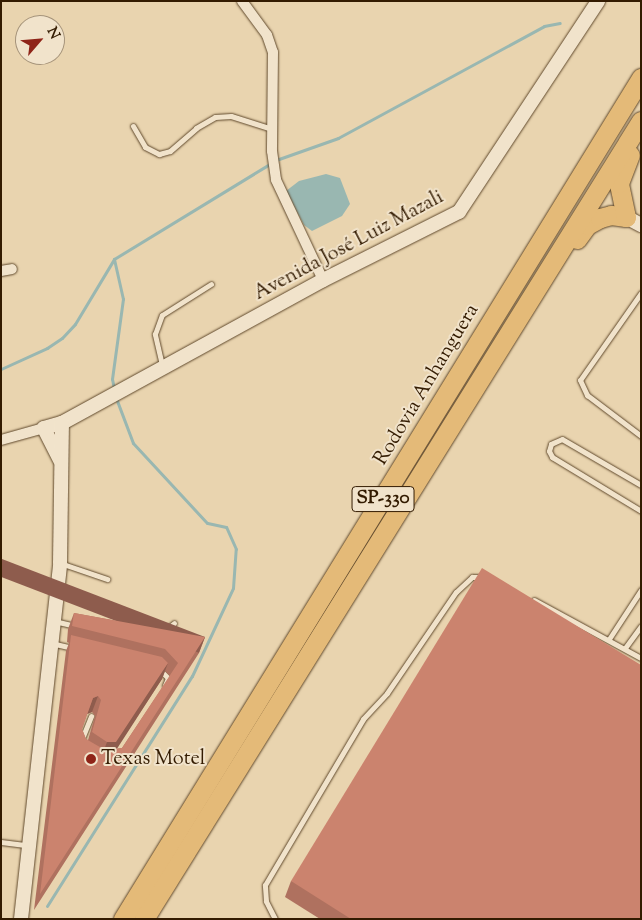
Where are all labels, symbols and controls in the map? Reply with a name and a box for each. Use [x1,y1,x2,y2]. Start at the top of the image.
north arrow [15,15,65,65]
text: N [41,24,64,43]
street label: Avenida José Luiz Mazali [250,186,448,306]
street label: Rodovia Anhanguera [369,300,485,470]
road number: SP-330 [350,482,416,516]
place label: Texas Motel [101,747,205,771]
marker: Texas Motel [85,753,97,765]

